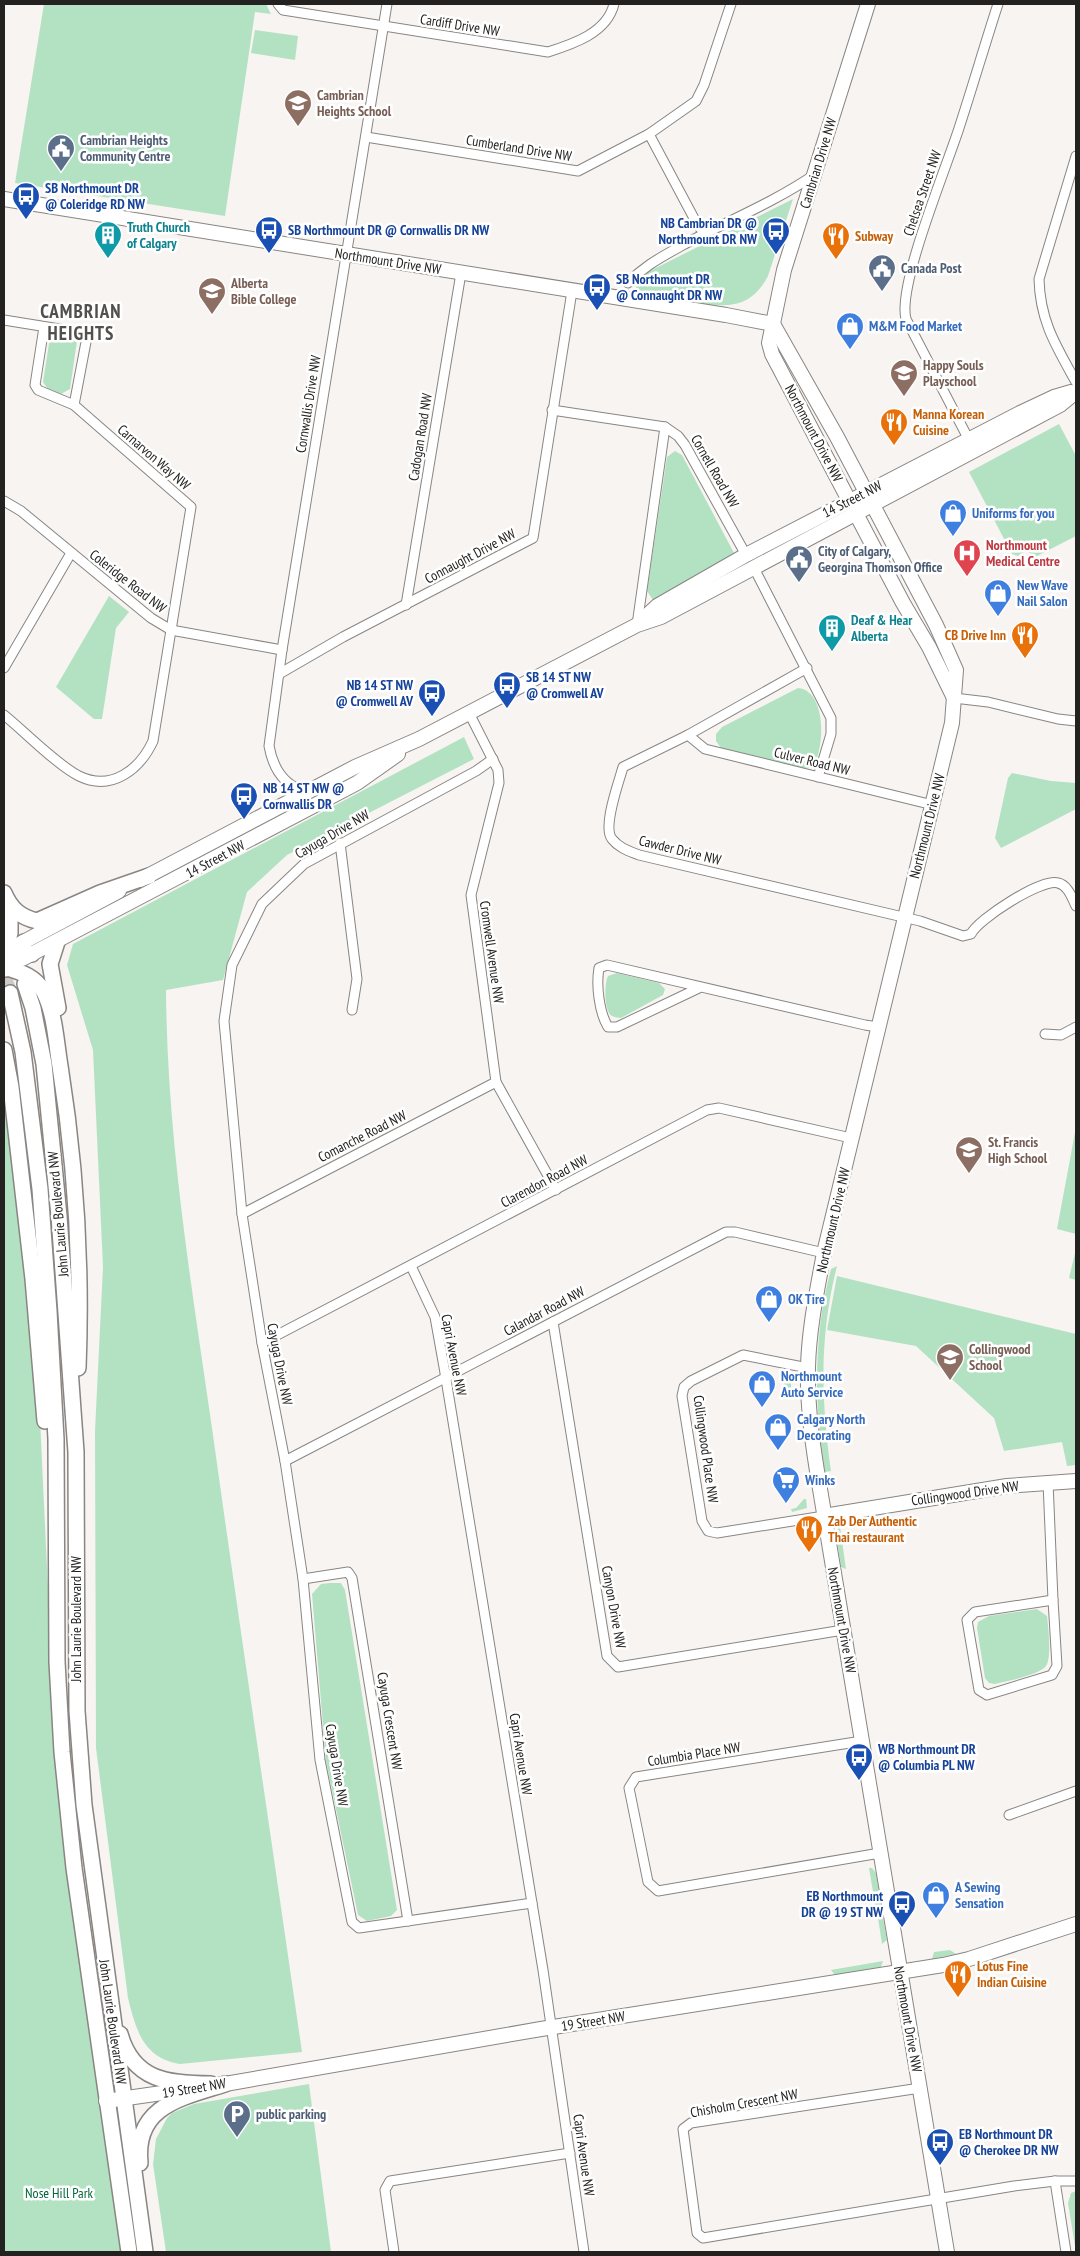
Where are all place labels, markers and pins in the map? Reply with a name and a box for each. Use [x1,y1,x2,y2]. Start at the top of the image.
place label: Cambrian Heights School [317,86,392,120]
school or university icon: Cambrian Heights School [283,88,313,127]
place label: Cambrian Heights Community Centre [80,131,171,165]
public building icon: Cambrian Heights Community Centre [46,133,76,172]
place label: SB Northmount DR @ Coleridge RD NW [45,179,146,213]
bus stop icon: SB Northmount DR @ Coleridge RD NW [11,181,41,220]
place label: NB Cambrian DR @ Northmount DR NW [658,214,758,248]
bus stop icon: SB Northmount DR @ Cornwallis DR NW [254,215,284,254]
bus stop icon: NB Cambrian DR @ Northmount DR NW [761,216,791,255]
place label: Truth Church of Calgary [127,218,190,252]
building icon: Truth Church of Calgary [93,220,123,259]
place label: SB Northmount DR @ Cornwallis DR NW [288,221,490,239]
restaurant icon: Subway [821,221,851,260]
place label: Subway [855,227,894,245]
public building icon: Canada Post [867,253,897,292]
place label: Canada Post [901,259,961,277]
place label: SB Northmount DR @ Connaught DR NW [616,270,723,304]
bus stop icon: SB Northmount DR @ Connaught DR NW [582,272,612,311]
place label: Alberta Bible College [230,274,297,308]
school or university icon: Alberta Bible College [197,276,227,315]
shop icon: M&M Food Market [835,311,865,350]
place label: M&M Food Market [869,317,962,335]
place label: Happy Souls Playschool [923,356,984,390]
school or university icon: Happy Souls Playschool [889,358,919,397]
place label: Manna Korean Cuisine [913,405,984,439]
restaurant icon: Manna Korean Cuisine [879,407,909,446]
shop icon: Uniforms for you [938,498,968,537]
place label: Uniforms for you [972,504,1054,522]
place label: Northmount Medical Centre [986,536,1060,570]
hospital icon: Northmount Medical Centre [952,538,982,577]
place label: City of Calgary, Georgina Thomson Office [818,542,942,576]
public building icon: City of Calgary, Georgina Thomson Office [784,544,814,583]
place label: New Wave Nail Salon [1017,576,1068,610]
shop icon: New Wave Nail Salon [983,578,1013,617]
place label: Deaf & Hear Alberta [850,611,913,645]
building icon: Deaf & Hear Alberta [817,613,847,652]
restaurant icon: CB Drive Inn [1010,620,1040,659]
place label: CB Drive Inn [945,626,1006,644]
place label: SB 14 ST NW @ Cromwell AV [526,668,605,702]
bus stop icon: SB 14 ST NW @ Cromwell AV [492,670,522,709]
place label: NB 14 ST NW @ Cromwell AV [335,676,414,710]
bus stop icon: NB 14 ST NW @ Cromwell AV [417,678,447,717]
place label: NB 14 ST NW @ Cornwallis DR [263,779,344,813]
bus stop icon: NB 14 ST NW @ Cornwallis DR [229,781,259,820]
place label: St. Francis High School [988,1133,1048,1167]
school or university icon: St. Francis High School [954,1135,984,1174]
shop icon: OK Tire [754,1284,784,1323]
place label: OK Tire [788,1290,825,1308]
place label: Collingwood School [969,1340,1031,1374]
school or university icon: Collingwood School [935,1342,965,1381]
place label: Northmount Auto Service [780,1367,843,1401]
shop icon: Northmount Auto Service [747,1369,777,1408]
place label: Calgary North Decorating [797,1410,865,1444]
shop icon: Calgary North Decorating [763,1412,793,1451]
supermarket icon: Winks [771,1465,801,1504]
place label: Winks [804,1471,835,1489]
place label: Zab Der Authentic Thai restaurant [828,1512,917,1546]
restaurant icon: Zab Der Authentic Thai restaurant [794,1514,824,1553]
place label: WB Northmount DR @ Columbia PL NW [877,1740,976,1774]
bus stop icon: WB Northmount DR @ Columbia PL NW [844,1742,874,1781]
place label: A Sewing Sensation [954,1878,1004,1912]
shop icon: A Sewing Sensation [921,1880,951,1919]
place label: EB Northmount DR @ 19 ST NW [801,1887,884,1921]
bus stop icon: EB Northmount DR @ 19 ST NW [887,1889,917,1928]
place label: Lotus Fine Indian Cuisine [977,1957,1047,1991]
restaurant icon: Lotus Fine Indian Cuisine [943,1959,973,1998]
parking icon: public parking [222,2099,252,2138]
place label: public parking [256,2105,326,2123]
place label: EB Northmount DR @ Cherokee DR NW [959,2125,1059,2159]
bus stop icon: EB Northmount DR @ Cherokee DR NW [925,2127,955,2166]

